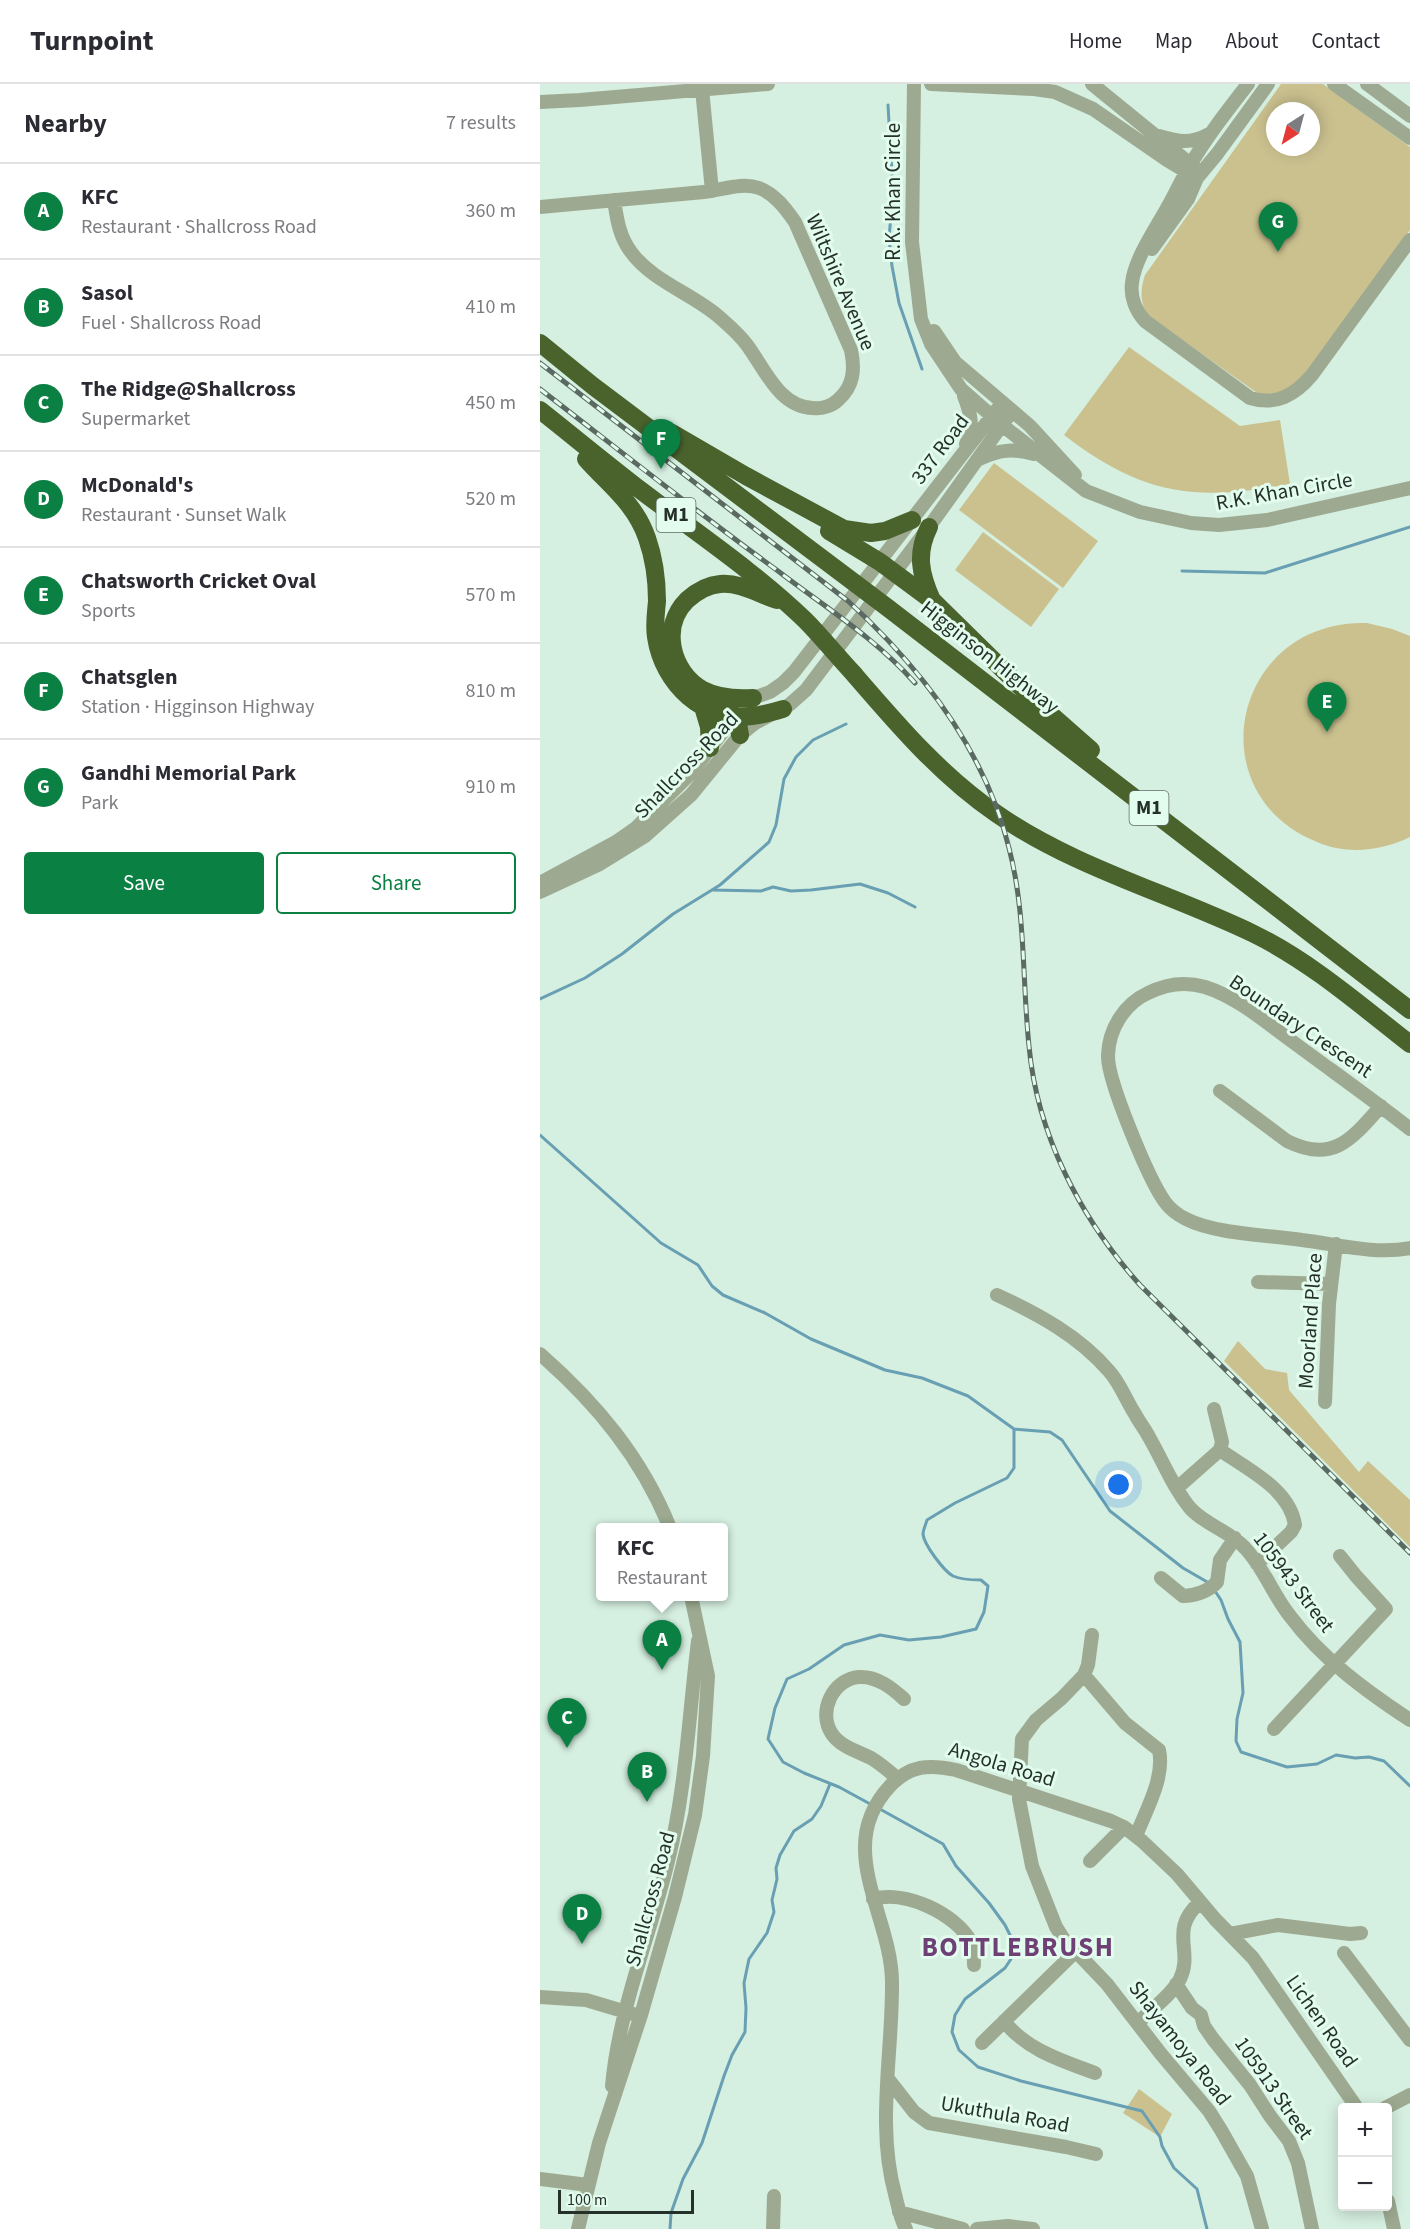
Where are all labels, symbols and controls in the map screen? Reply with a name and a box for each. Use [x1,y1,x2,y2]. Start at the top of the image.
text: Turnpoint [30,21,154,61]
text: Home [1069,26,1122,56]
text: Map [1155,26,1193,56]
text: About [1226,26,1278,56]
text: Contact [1311,26,1380,56]
north arrow [1266,102,1320,156]
text: Nearby [24,105,107,142]
text: 7 results [446,109,516,137]
street label: R.K. Khan Circle [878,123,908,261]
text: KFC [81,181,119,213]
text: A [38,197,49,225]
text: 360 m [466,197,516,225]
pin: G [1258,202,1298,252]
street label: Wiltshire Avenue [799,209,883,355]
text: Restaurant · Shallcross Road [81,213,317,241]
text: Sasol [81,277,133,309]
text: B [37,293,50,321]
text: 410 m [466,293,516,321]
text: Fuel · Shallcross Road [81,309,262,337]
text: The Ridge@Shallcross [81,373,296,405]
text: C [38,389,49,417]
text: 450 m [466,389,516,417]
text: Supermarket [81,405,190,433]
street label: 337 Road [904,408,976,490]
pin: F [642,420,680,469]
street label: R.K. Khan Circle [1213,464,1355,518]
text: McDonald's [81,469,193,501]
text: D [37,485,50,513]
text: 520 m [466,485,516,513]
road number: M1 [656,498,696,532]
text: Restaurant · Sunset Walk [81,501,286,529]
text: Chatsworth Cricket Oval [81,565,316,597]
text: E [38,581,49,609]
text: 570 m [466,581,516,609]
street label: Higginson Highway [914,593,1066,721]
text: Sports [81,597,136,625]
text: Chatsglen [81,661,178,693]
text: F [38,677,49,705]
text: 810 m [466,677,516,705]
pin: E [1308,682,1346,732]
text: Station · Higginson Highway [81,693,314,721]
street label: Shallcross Road [627,705,745,825]
text: Gandhi Memorial Park [81,757,296,789]
text: G [37,773,50,801]
text: 910 m [466,773,516,801]
text: Park [81,789,118,817]
road number: M1 [1130,791,1168,825]
button: Save [24,852,264,914]
button: Share [276,852,516,914]
street label: Boundary Crescent [1223,967,1379,1085]
street label: Moorland Place [1290,1252,1330,1390]
your location [1104,1470,1133,1499]
popup [596,1523,728,1601]
street label: 105943 Street [1246,1525,1342,1639]
text: KFC [617,1532,654,1564]
text: Restaurant [617,1564,707,1592]
pin: A [642,1620,682,1670]
pin: C [548,1698,586,1748]
street label: Angola Road [945,1734,1059,1794]
pin: B [628,1752,666,1802]
street label: Shallcross Road [618,1828,682,1970]
pin: D [562,1894,602,1944]
district label: BOTTLEBRUSH [921,1928,1115,1967]
street label: Lichen Road [1279,1968,1365,2074]
street label: Shayamoya Road [1122,1974,1238,2112]
street label: 105913 Street [1227,2030,1321,2146]
street label: Ukuthula Road [938,2088,1072,2140]
map controls [1338,2103,1392,2211]
button: + [1338,2103,1392,2157]
button: − [1338,2157,1392,2211]
scale bar [558,2187,694,2214]
text: 100 m [567,2189,607,2211]

